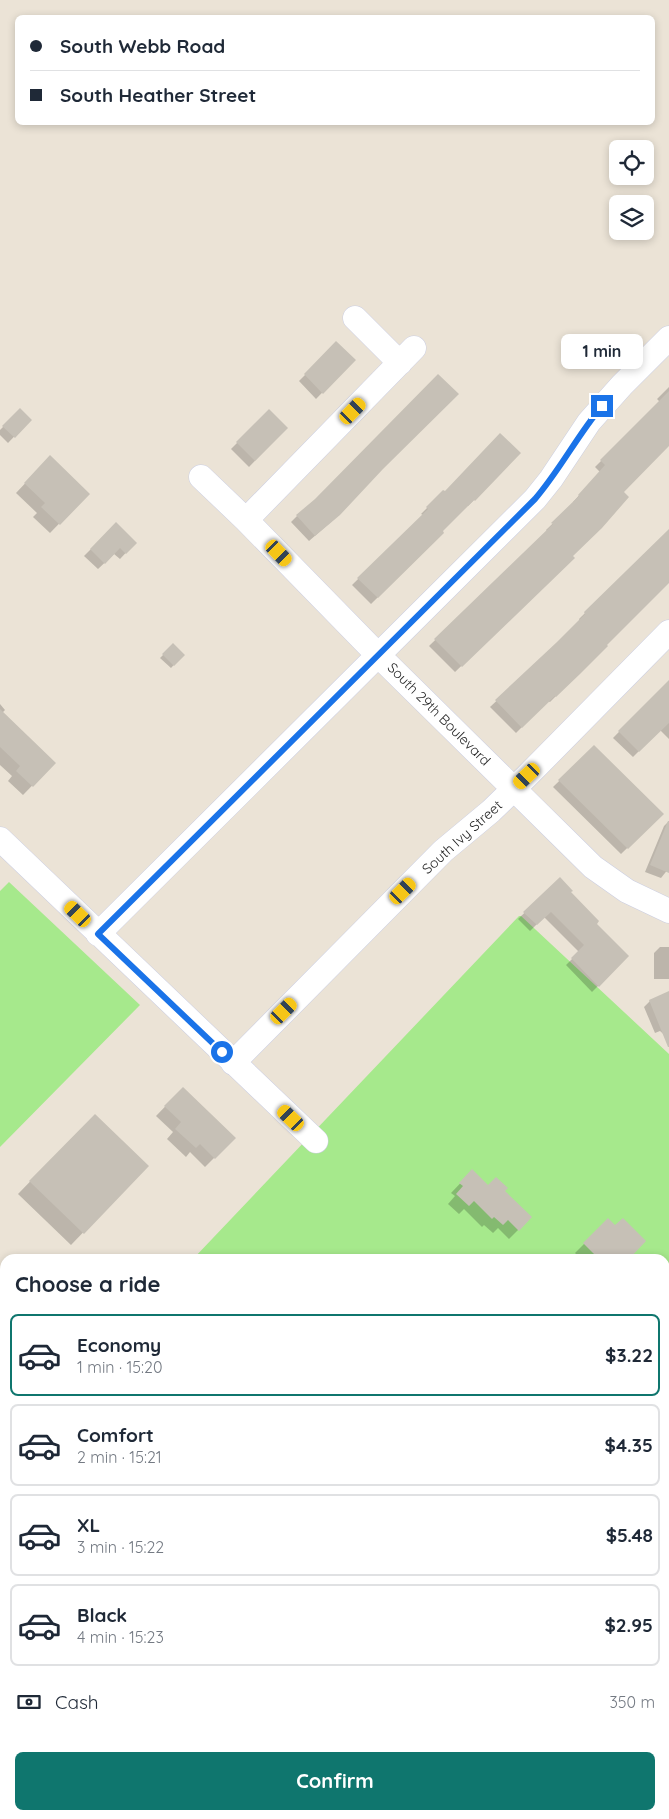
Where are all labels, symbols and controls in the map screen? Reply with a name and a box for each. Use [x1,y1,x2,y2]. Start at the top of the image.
text: South Webb Road [60,34,225,58]
text: South Heather Street [60,83,256,107]
map controls [609,140,654,240]
button: locate [609,140,654,185]
button: layers [609,195,654,240]
callout: 1 min [561,334,643,368]
text: 1 min [583,341,621,361]
car [337,395,368,427]
route end [591,395,613,417]
car [263,537,294,569]
street label: South 29th Boulevard [384,659,494,769]
car [510,760,543,792]
street label: South Ivy Street [418,796,506,878]
car [387,875,418,907]
car [61,898,94,930]
car [268,995,299,1027]
route start [211,1041,233,1063]
car [274,1102,307,1134]
text: Choose a ride [15,1270,160,1298]
icon: car [17,1333,62,1378]
text: Economy [77,1333,161,1357]
text: $3.22 [605,1343,653,1367]
text: 1 min · 15:20 [77,1357,162,1377]
icon: car [17,1423,62,1468]
text: Comfort [77,1423,154,1447]
text: $4.35 [605,1433,653,1457]
text: 2 min · 15:21 [77,1447,162,1467]
icon: car [17,1513,62,1558]
text: XL [77,1513,100,1537]
text: $5.48 [606,1523,653,1547]
text: 3 min · 15:22 [77,1537,164,1557]
icon: car [17,1603,62,1648]
text: Black [77,1603,127,1627]
text: $2.95 [604,1613,653,1637]
text: 4 min · 15:23 [77,1627,164,1647]
icon: cash [15,1688,43,1716]
text: Cash [55,1690,99,1714]
text: 350 m [609,1692,655,1712]
button: Confirm [15,1752,655,1810]

